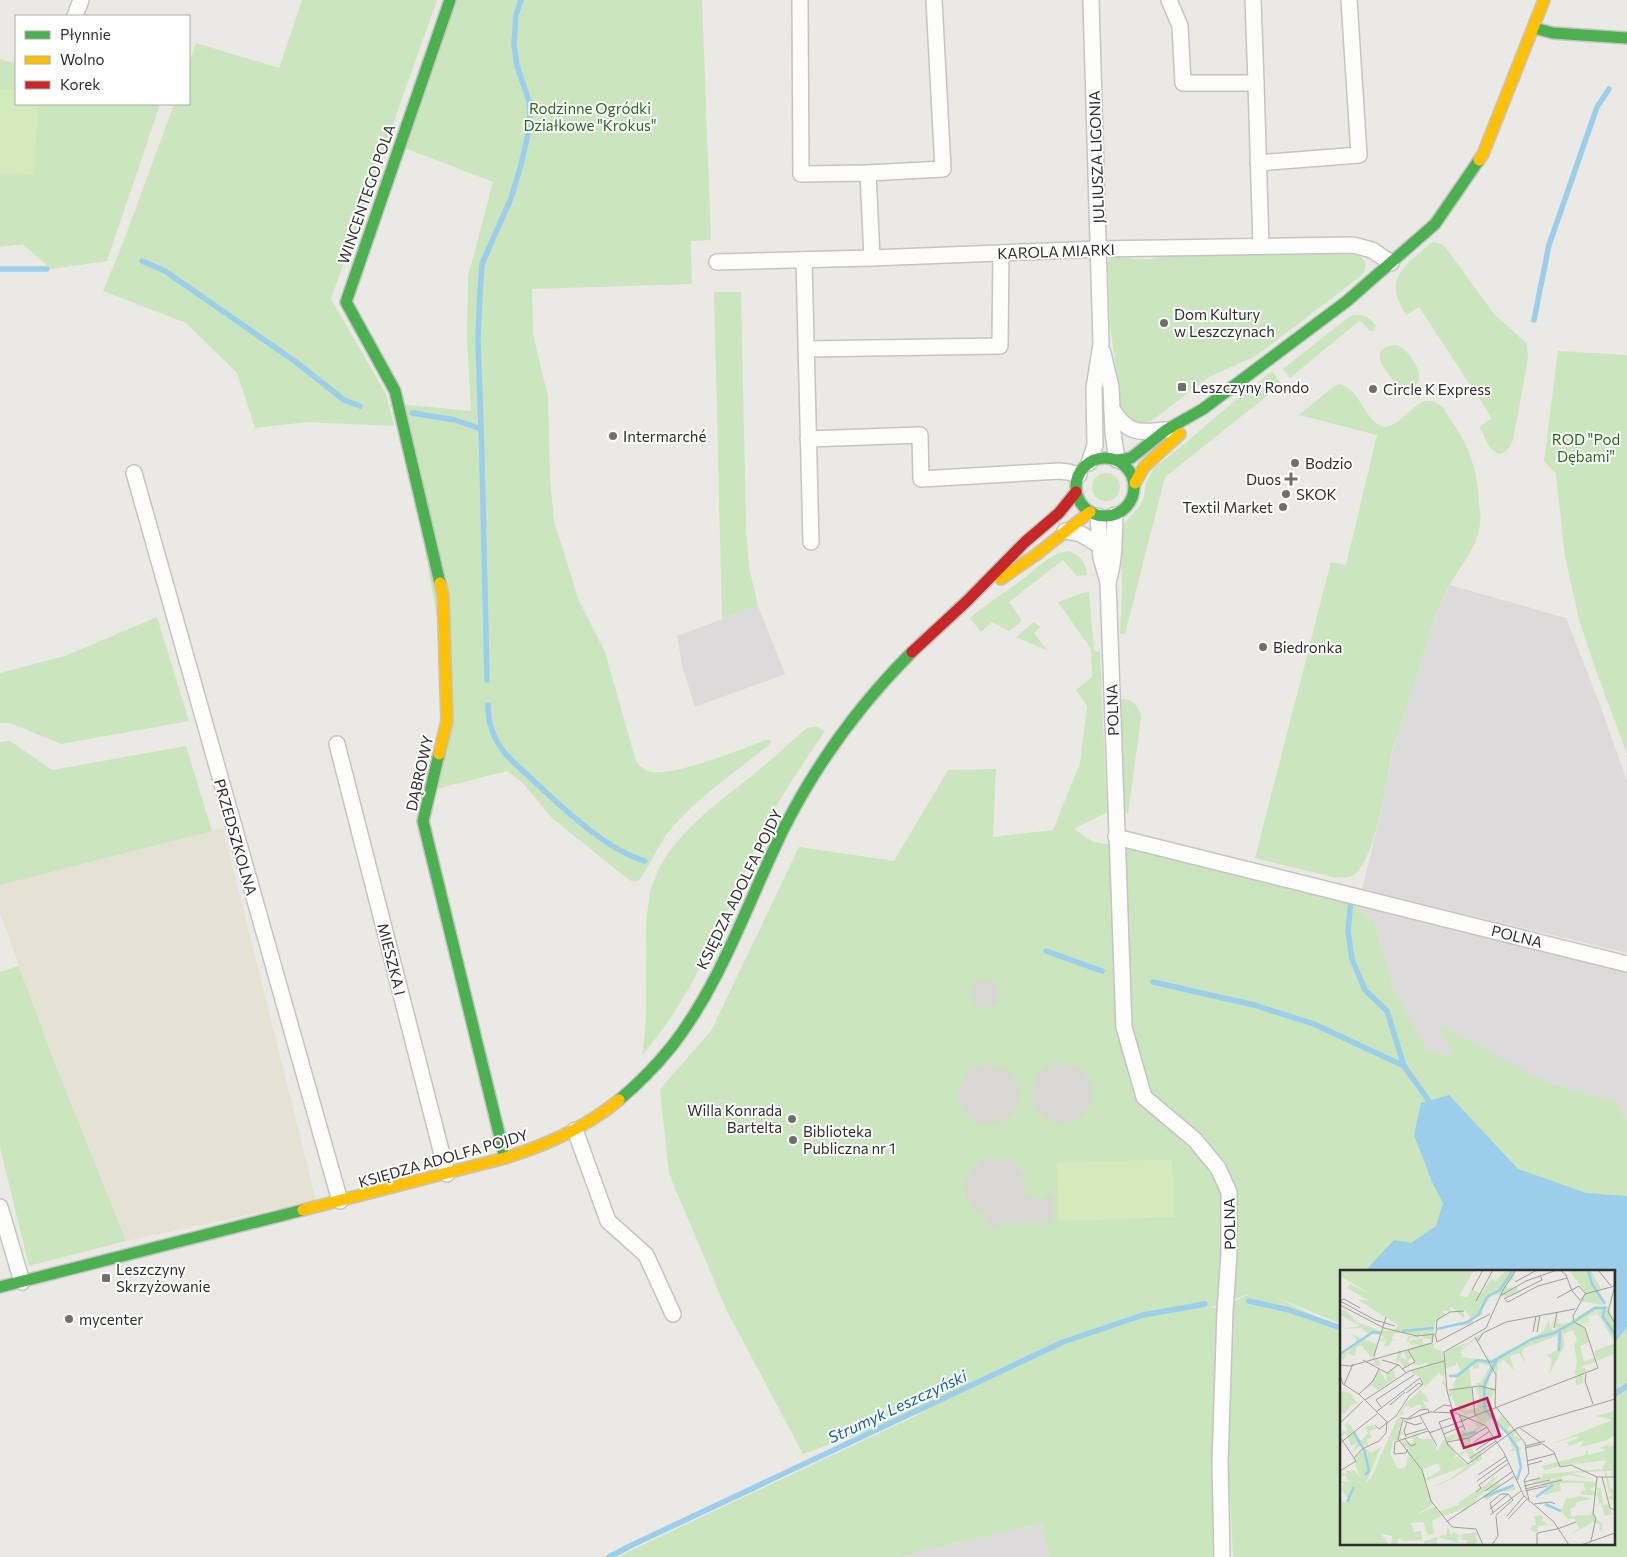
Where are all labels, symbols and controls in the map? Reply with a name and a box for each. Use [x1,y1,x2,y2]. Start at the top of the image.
legend [15,15,190,105]
text: Płynnie [60,25,111,43]
text: Wolno [60,50,105,68]
text: Korek [60,75,100,93]
street label: JULIUSZA LIGONIA [1085,90,1107,224]
park label: Rodzinne Ogródki Działkowe "Krokus" [524,99,656,134]
street label: WINCENTEGO POLA [334,122,398,266]
street label: KAROLA MIARKI [997,240,1115,262]
place label: Dom Kultury w Leszczynach [1174,305,1275,340]
marker: Dom Kultury w Leszczynach [1158,317,1170,329]
place label: Leszczyny Rondo [1192,378,1309,396]
place label: Circle K Express [1383,380,1491,398]
marker: Leszczyny Rondo [1176,381,1188,393]
marker: Circle K Express [1367,383,1379,395]
place label: Intermarché [623,427,706,445]
marker: Intermarché [607,430,619,442]
park label: ROD "Pod Dębami" [1552,430,1620,465]
place label: Bodzio [1305,454,1353,472]
marker: Bodzio [1289,457,1301,469]
place label: Duos [1246,470,1281,488]
marker: Duos [1285,473,1297,485]
place label: SKOK [1296,485,1337,503]
marker: SKOK [1280,488,1292,500]
place label: Textil Market [1182,498,1273,516]
marker: Textil Market [1277,501,1289,513]
place label: Biedronka [1273,638,1342,656]
marker: Biedronka [1257,641,1269,653]
street label: POLNA [1102,684,1122,736]
street label: DĄBROWY [402,733,437,813]
street label: PRZEDSZKOLNA [211,777,261,897]
street label: KSIĘDZA ADOLFA POJDY [692,806,786,972]
street label: MIESZKA I [374,921,410,997]
street label: POLNA [1490,921,1544,951]
place label: Willa Konrada Bartelta [687,1101,782,1136]
marker: Willa Konrada Bartelta [786,1113,798,1125]
place label: Biblioteka Publiczna nr 1 [803,1122,895,1157]
street label: KSIĘDZA ADOLFA POJDY [356,1125,530,1191]
marker: Biblioteka Publiczna nr 1 [787,1134,799,1146]
street label: POLNA [1220,1198,1238,1250]
place label: Leszczyny Skrzyżowanie [116,1260,210,1295]
inset map [1340,1270,1614,1544]
marker: Leszczyny Skrzyżowanie [100,1272,112,1284]
place label: mycenter [79,1310,143,1328]
marker: mycenter [63,1313,75,1325]
water label: Strumyk Leszczyński [825,1365,970,1447]

